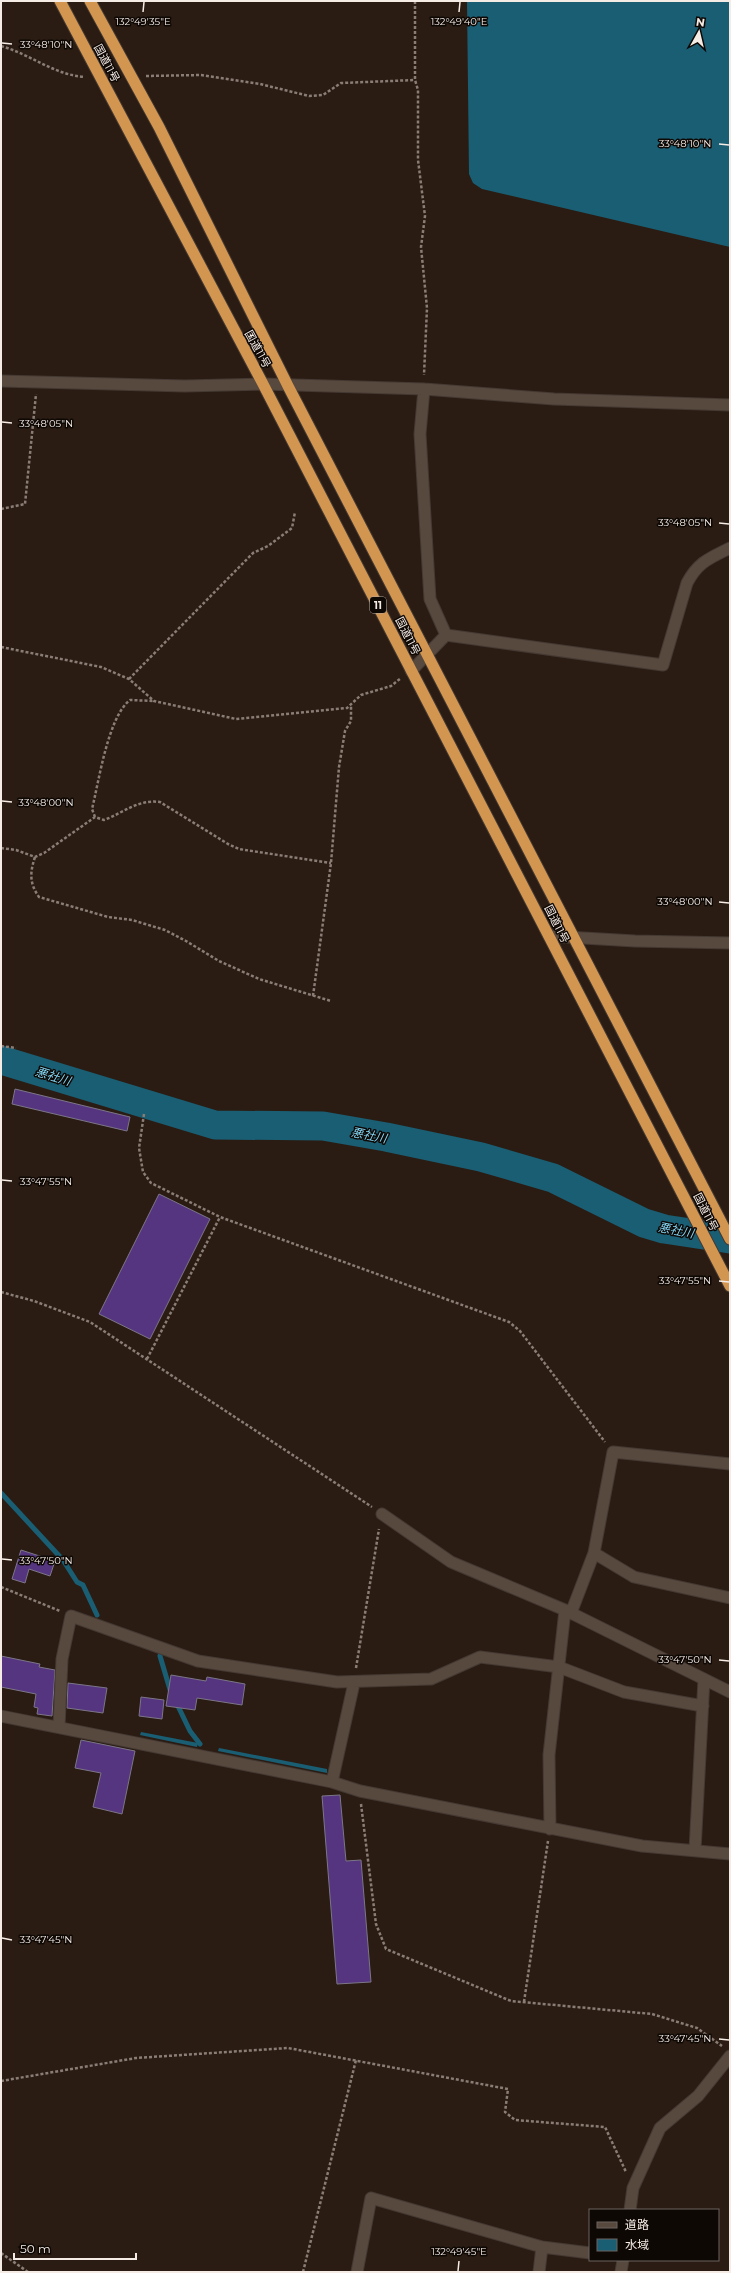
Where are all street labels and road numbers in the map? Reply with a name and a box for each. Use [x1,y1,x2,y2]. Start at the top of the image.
street label: 国道11号 [91,42,123,84]
street label: 国道11号 [242,328,274,370]
road number: 11 [370,597,386,613]
street label: 国道11号 [392,615,424,657]
street label: 国道11号 [541,903,573,945]
street label: 国道11号 [690,1191,722,1233]

